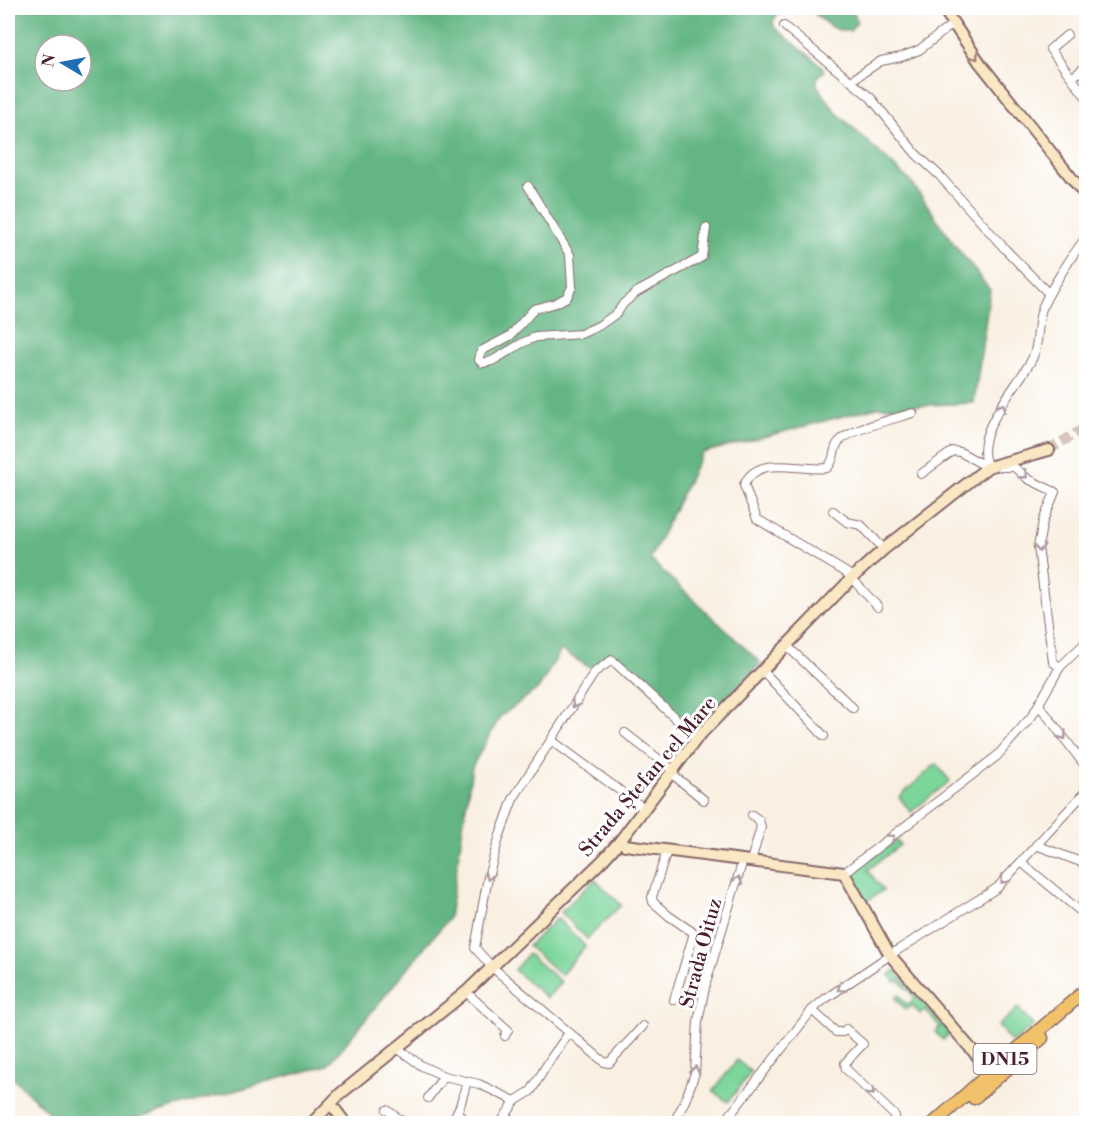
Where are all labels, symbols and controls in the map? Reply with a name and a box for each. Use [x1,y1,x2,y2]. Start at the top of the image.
north arrow [33,33,93,93]
one-way arrow [968,50,979,61]
text: N [38,52,60,69]
one-way arrow [994,403,1006,413]
one-way arrow [1017,467,1028,478]
one-way arrow [1033,543,1046,552]
street label: Strada Ștefan cel Mare [574,692,722,862]
one-way arrow [571,697,582,708]
one-way arrow [1056,729,1067,740]
one-way arrow [884,834,895,845]
one-way arrow [483,871,496,881]
one-way arrow [1000,873,1011,884]
one-way arrow [731,875,743,886]
street label: Strada Oituz [675,896,728,1011]
one-way arrow [837,981,848,992]
road number: DN15 [974,1044,1036,1074]
one-way arrow [688,1065,701,1075]
one-way arrow [864,1085,874,1096]

